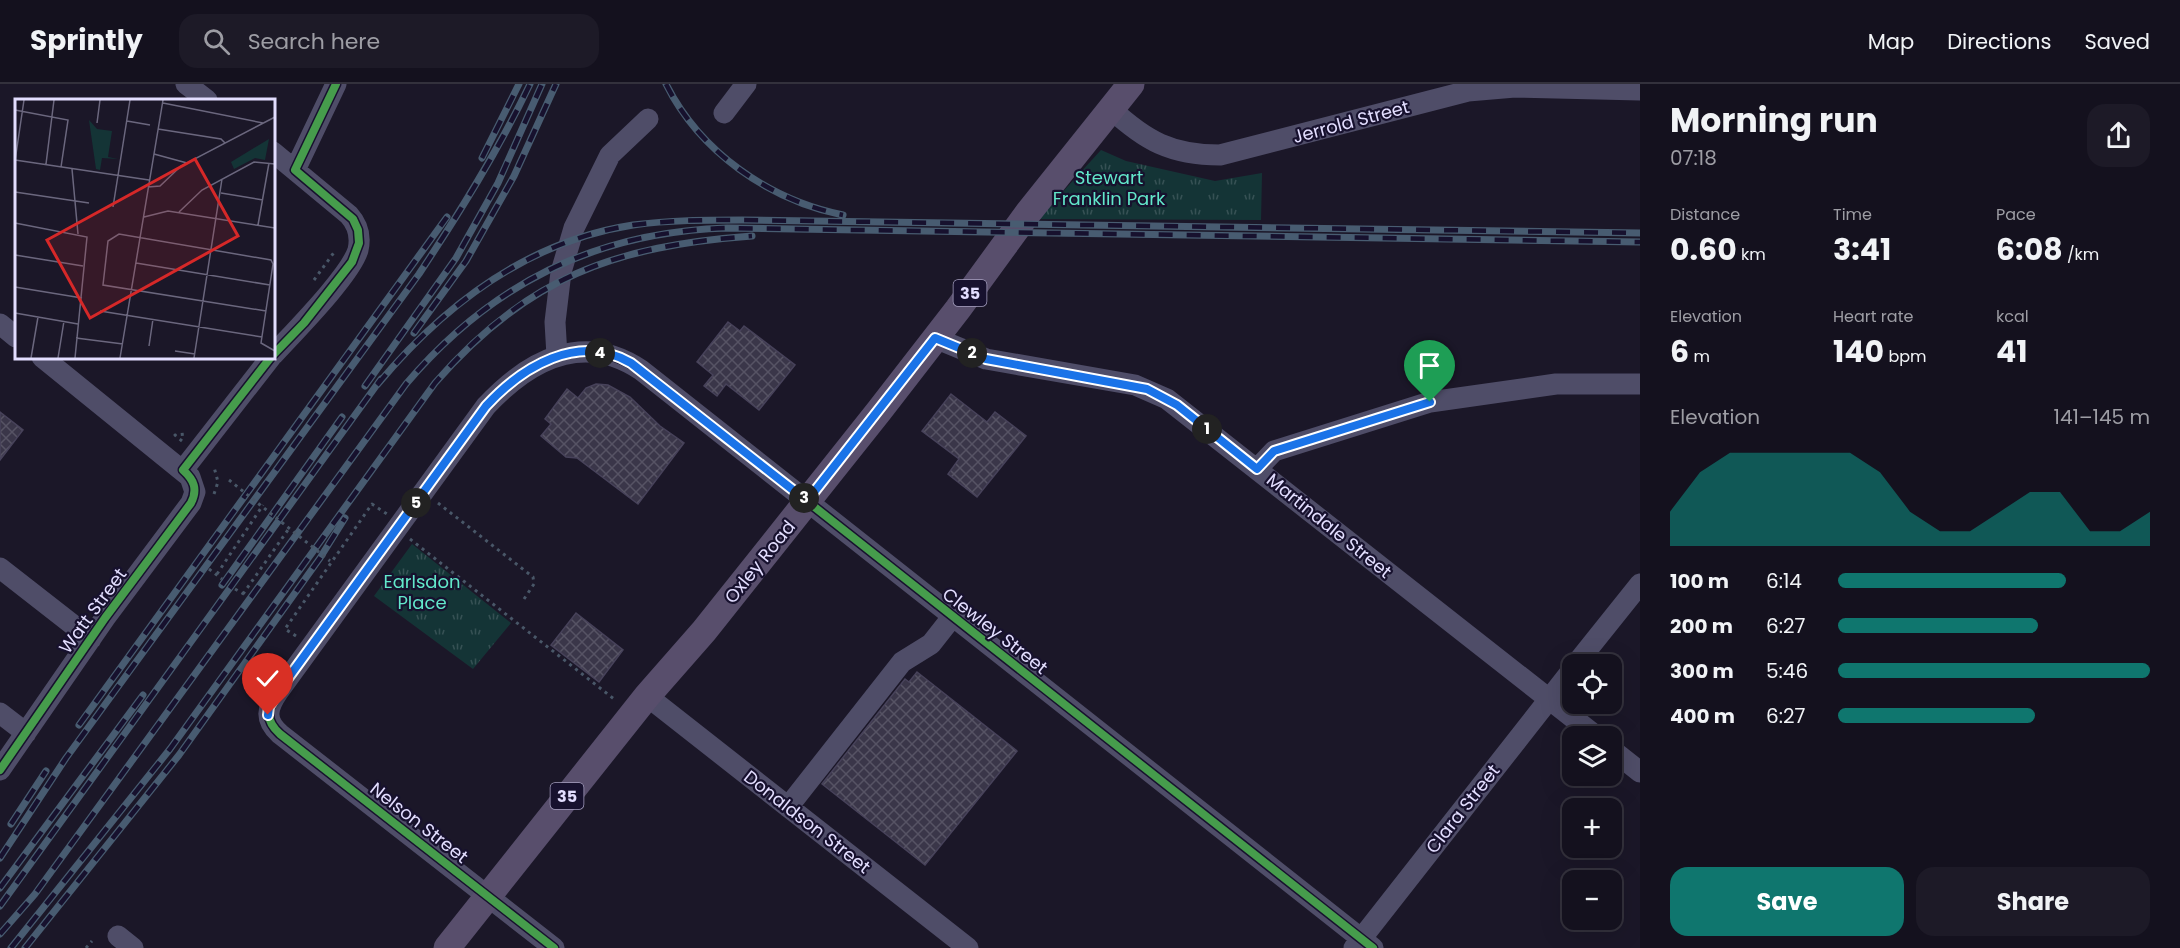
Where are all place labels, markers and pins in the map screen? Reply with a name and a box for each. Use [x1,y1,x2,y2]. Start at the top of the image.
pin: 4 [585,338,615,368]
pin: 2 [957,338,987,368]
pin [1404,340,1455,402]
pin: 1 [1192,414,1222,444]
pin: 3 [789,483,819,513]
pin: 5 [401,488,431,518]
pin [242,653,293,715]

